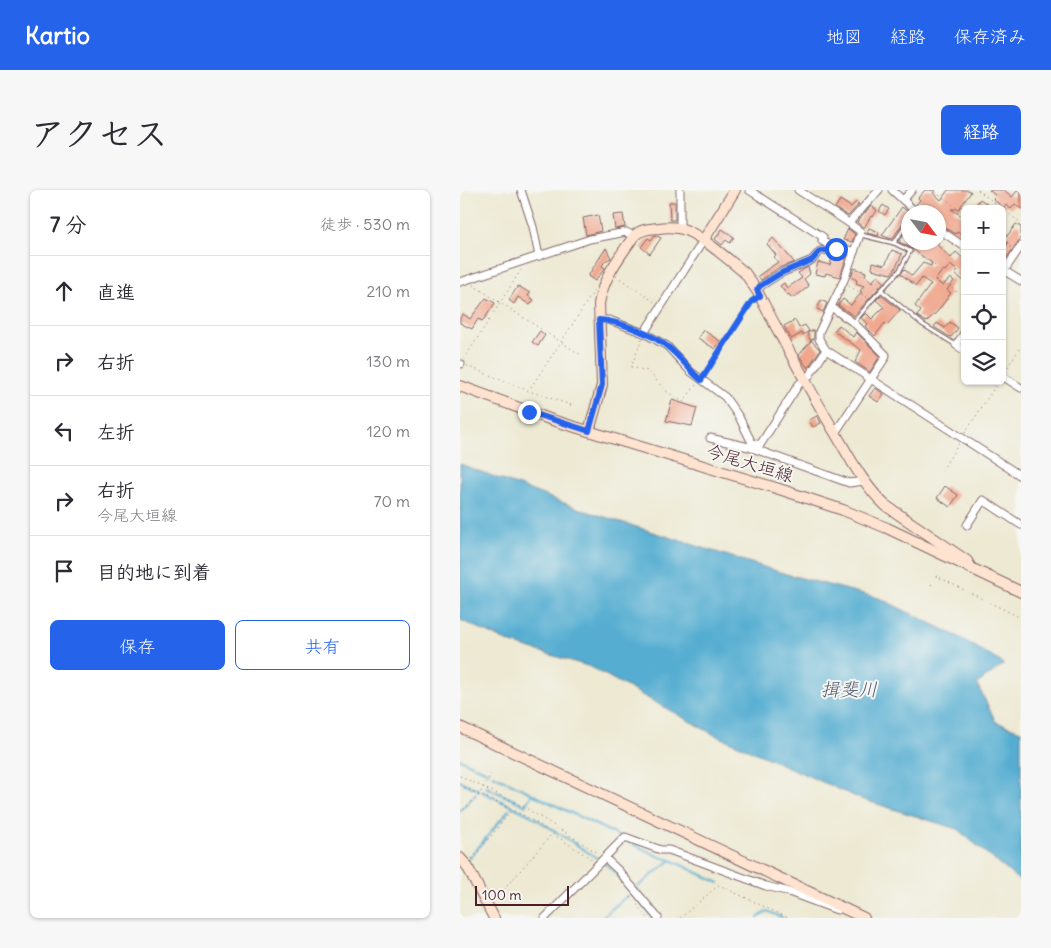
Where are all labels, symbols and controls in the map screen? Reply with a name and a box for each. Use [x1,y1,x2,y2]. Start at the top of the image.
text: Kartio [25,20,90,50]
text: 地図 [826,25,862,48]
text: 経路 [890,25,926,48]
text: 保存済み [954,25,1026,48]
button: 経路 [941,105,1021,155]
text: アクセス [30,111,168,155]
north arrow [901,205,946,250]
map controls [961,205,1006,385]
button: + [961,205,1006,250]
text: 7 分 [50,211,86,238]
text: 徒歩 · 530 m [320,214,410,234]
route start [825,238,848,261]
button: − [961,250,1006,295]
icon: ahead [50,277,78,305]
text: 直進 [97,280,135,304]
text: 210 m [367,281,410,301]
button: locate [961,295,1006,340]
button: layers [961,340,1006,385]
icon: right [50,347,78,375]
text: 右折 [97,350,135,374]
text: 130 m [366,351,410,371]
route end [518,401,541,424]
icon: left [50,417,78,445]
text: 左折 [97,420,135,444]
text: 120 m [367,421,410,441]
street label: 今尾大垣線 [704,439,796,487]
text: 右折 [97,478,135,502]
icon: right [50,487,78,515]
text: 70 m [374,491,410,511]
text: 今尾大垣線 [97,505,177,525]
icon: arrive [50,557,78,585]
text: 目的地に到着 [97,560,211,584]
button: 保存 [50,620,225,670]
button: 共有 [235,620,410,670]
water label: 揖斐川 [820,677,878,701]
scale bar [475,883,569,906]
text: 100 m [482,886,522,904]

